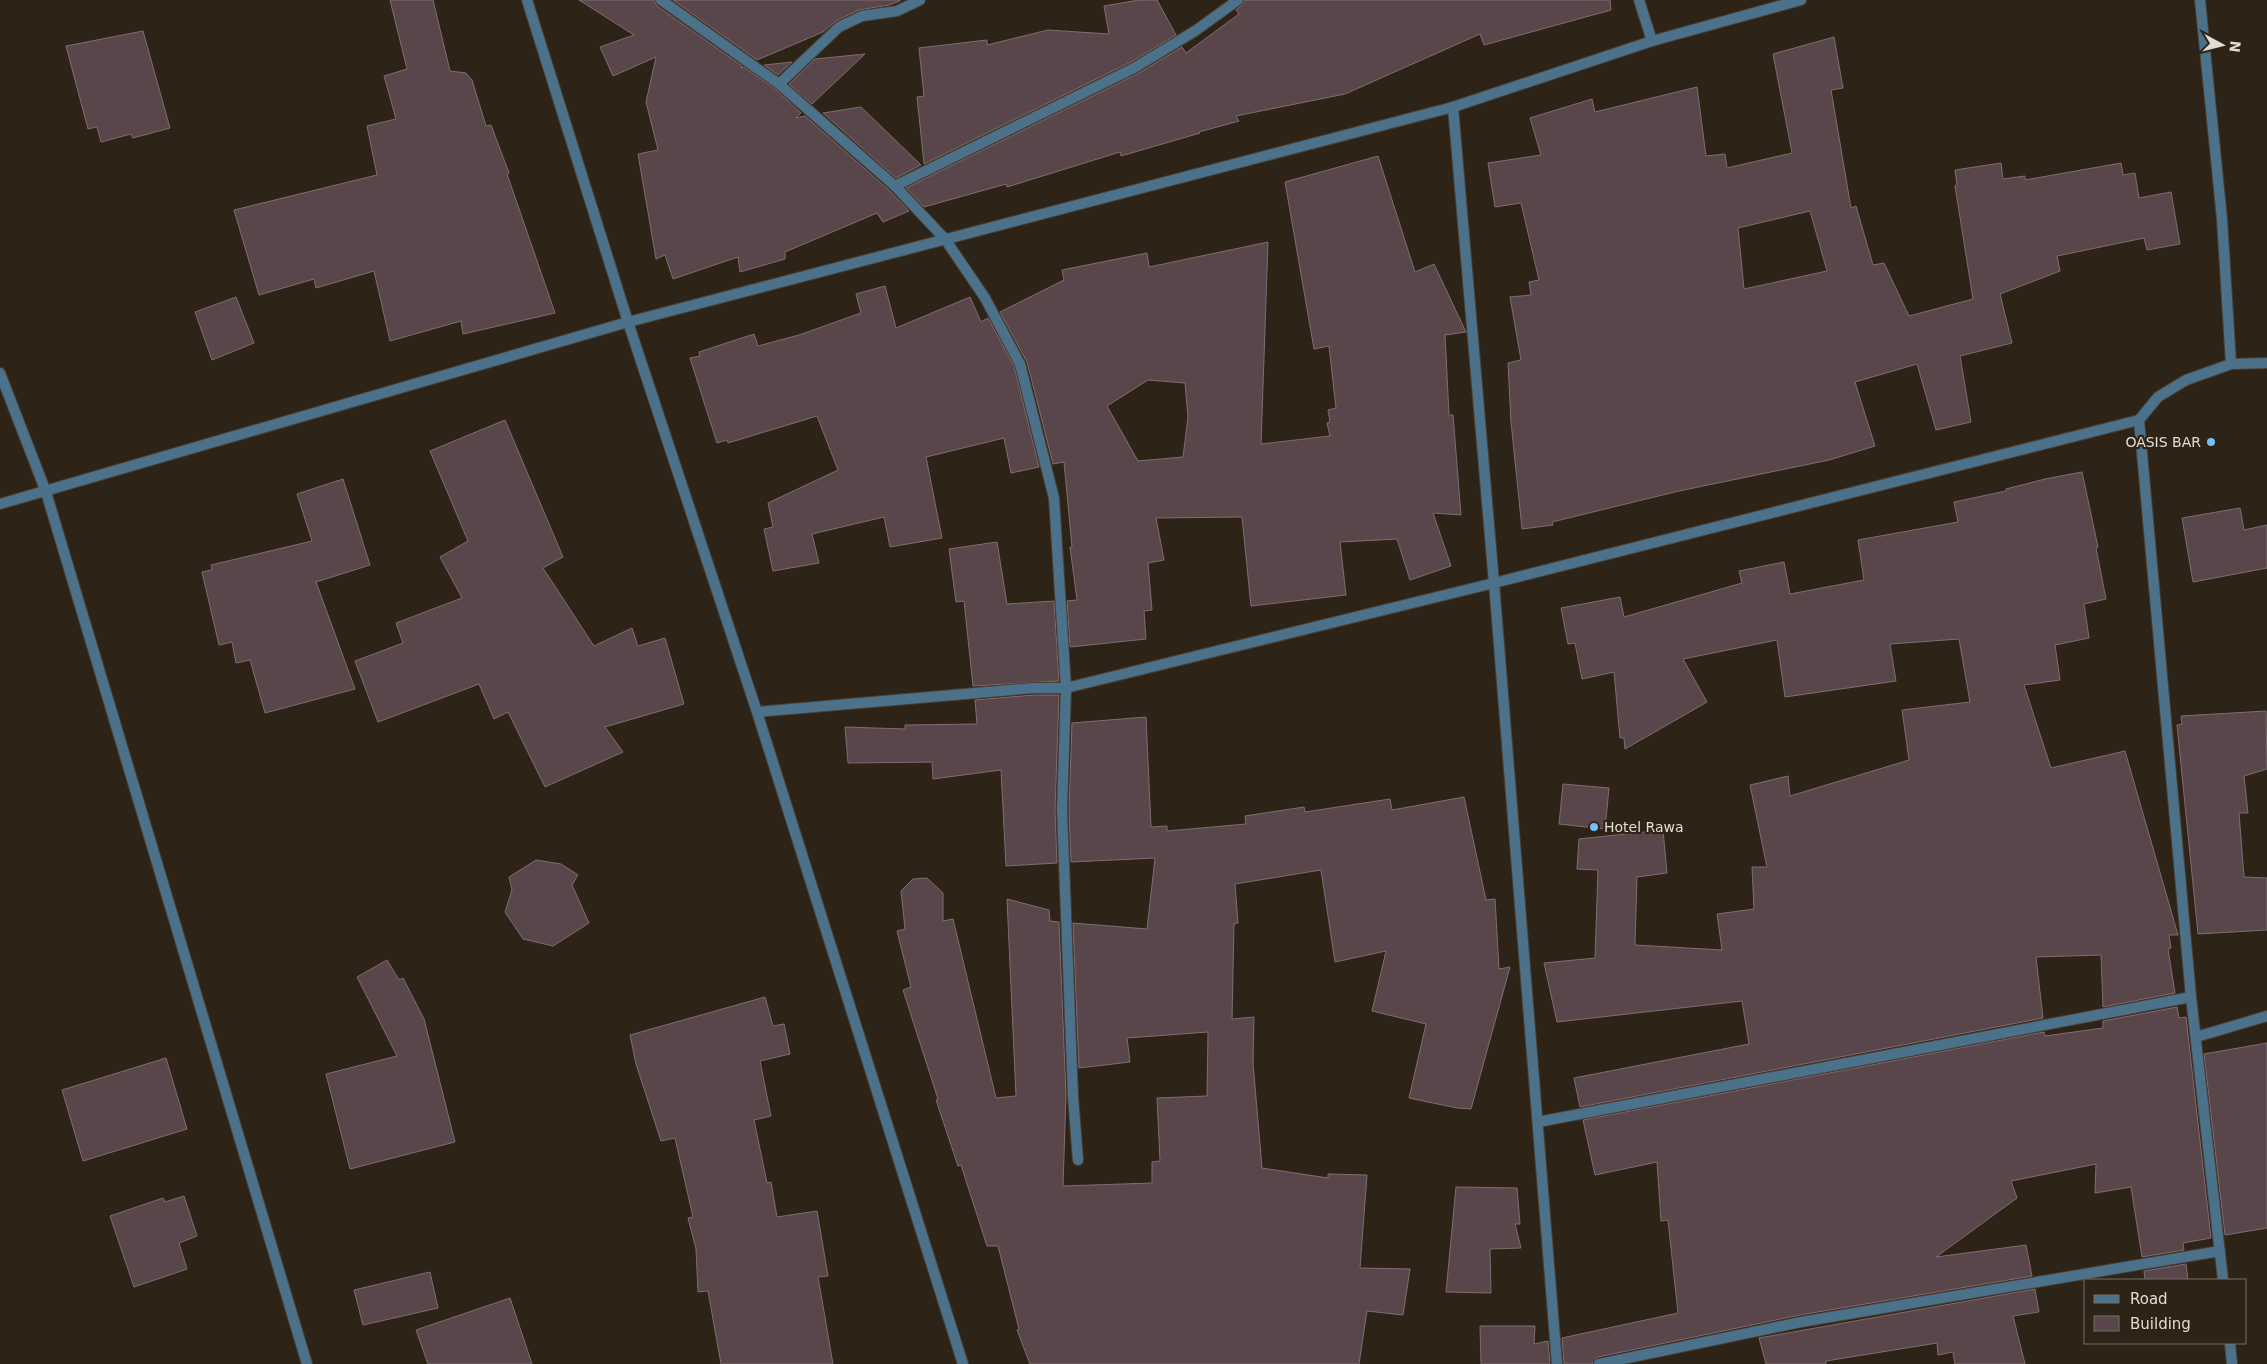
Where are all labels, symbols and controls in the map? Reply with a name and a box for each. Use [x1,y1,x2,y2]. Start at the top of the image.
north arrow [2197,20,2247,70]
text: N [2226,40,2244,53]
place label: OASIS BAR [2125,434,2201,450]
marker: OASIS BAR [2205,436,2217,448]
place label: Hotel Rawa [1604,819,1684,835]
marker: Hotel Rawa [1588,821,1600,833]
legend [2084,1279,2247,1344]
text: Road [2130,1290,2168,1308]
text: Building [2130,1315,2191,1333]

